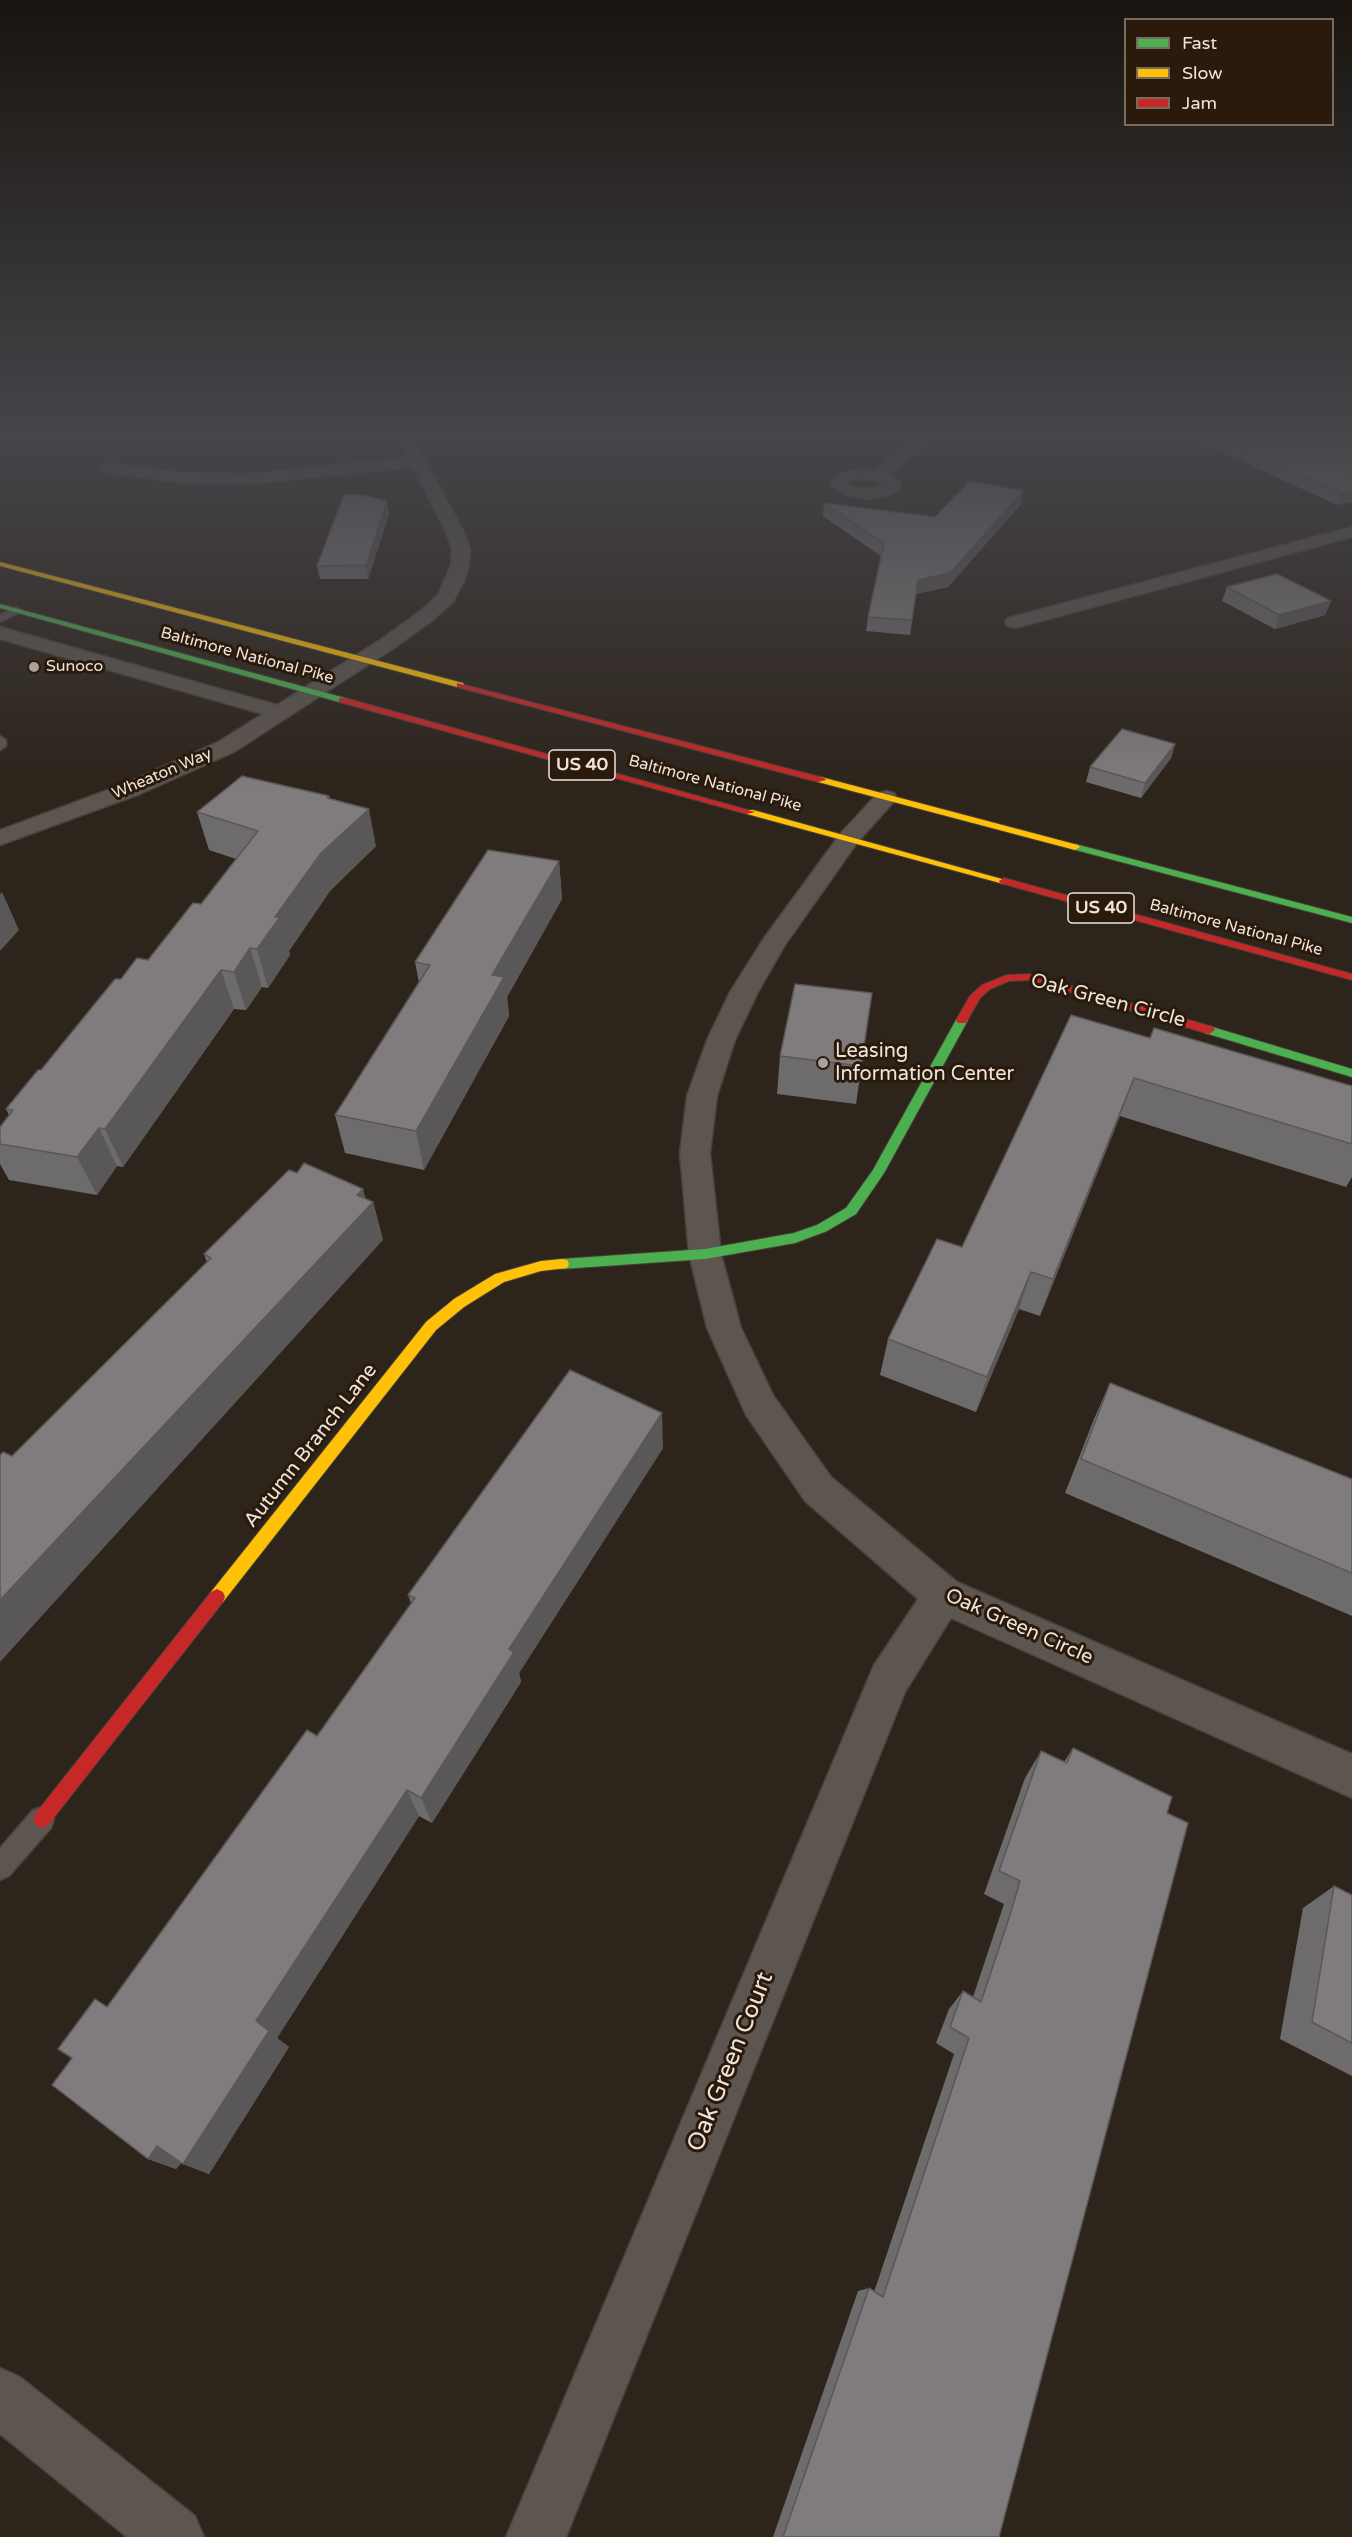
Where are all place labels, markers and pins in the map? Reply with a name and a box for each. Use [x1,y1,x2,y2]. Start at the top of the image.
place label: Sunoco [46,657,103,677]
marker: Sunoco [27,660,41,674]
place label: Leasing Information Center [835,1040,1014,1087]
marker: Leasing Information Center [816,1056,830,1070]

